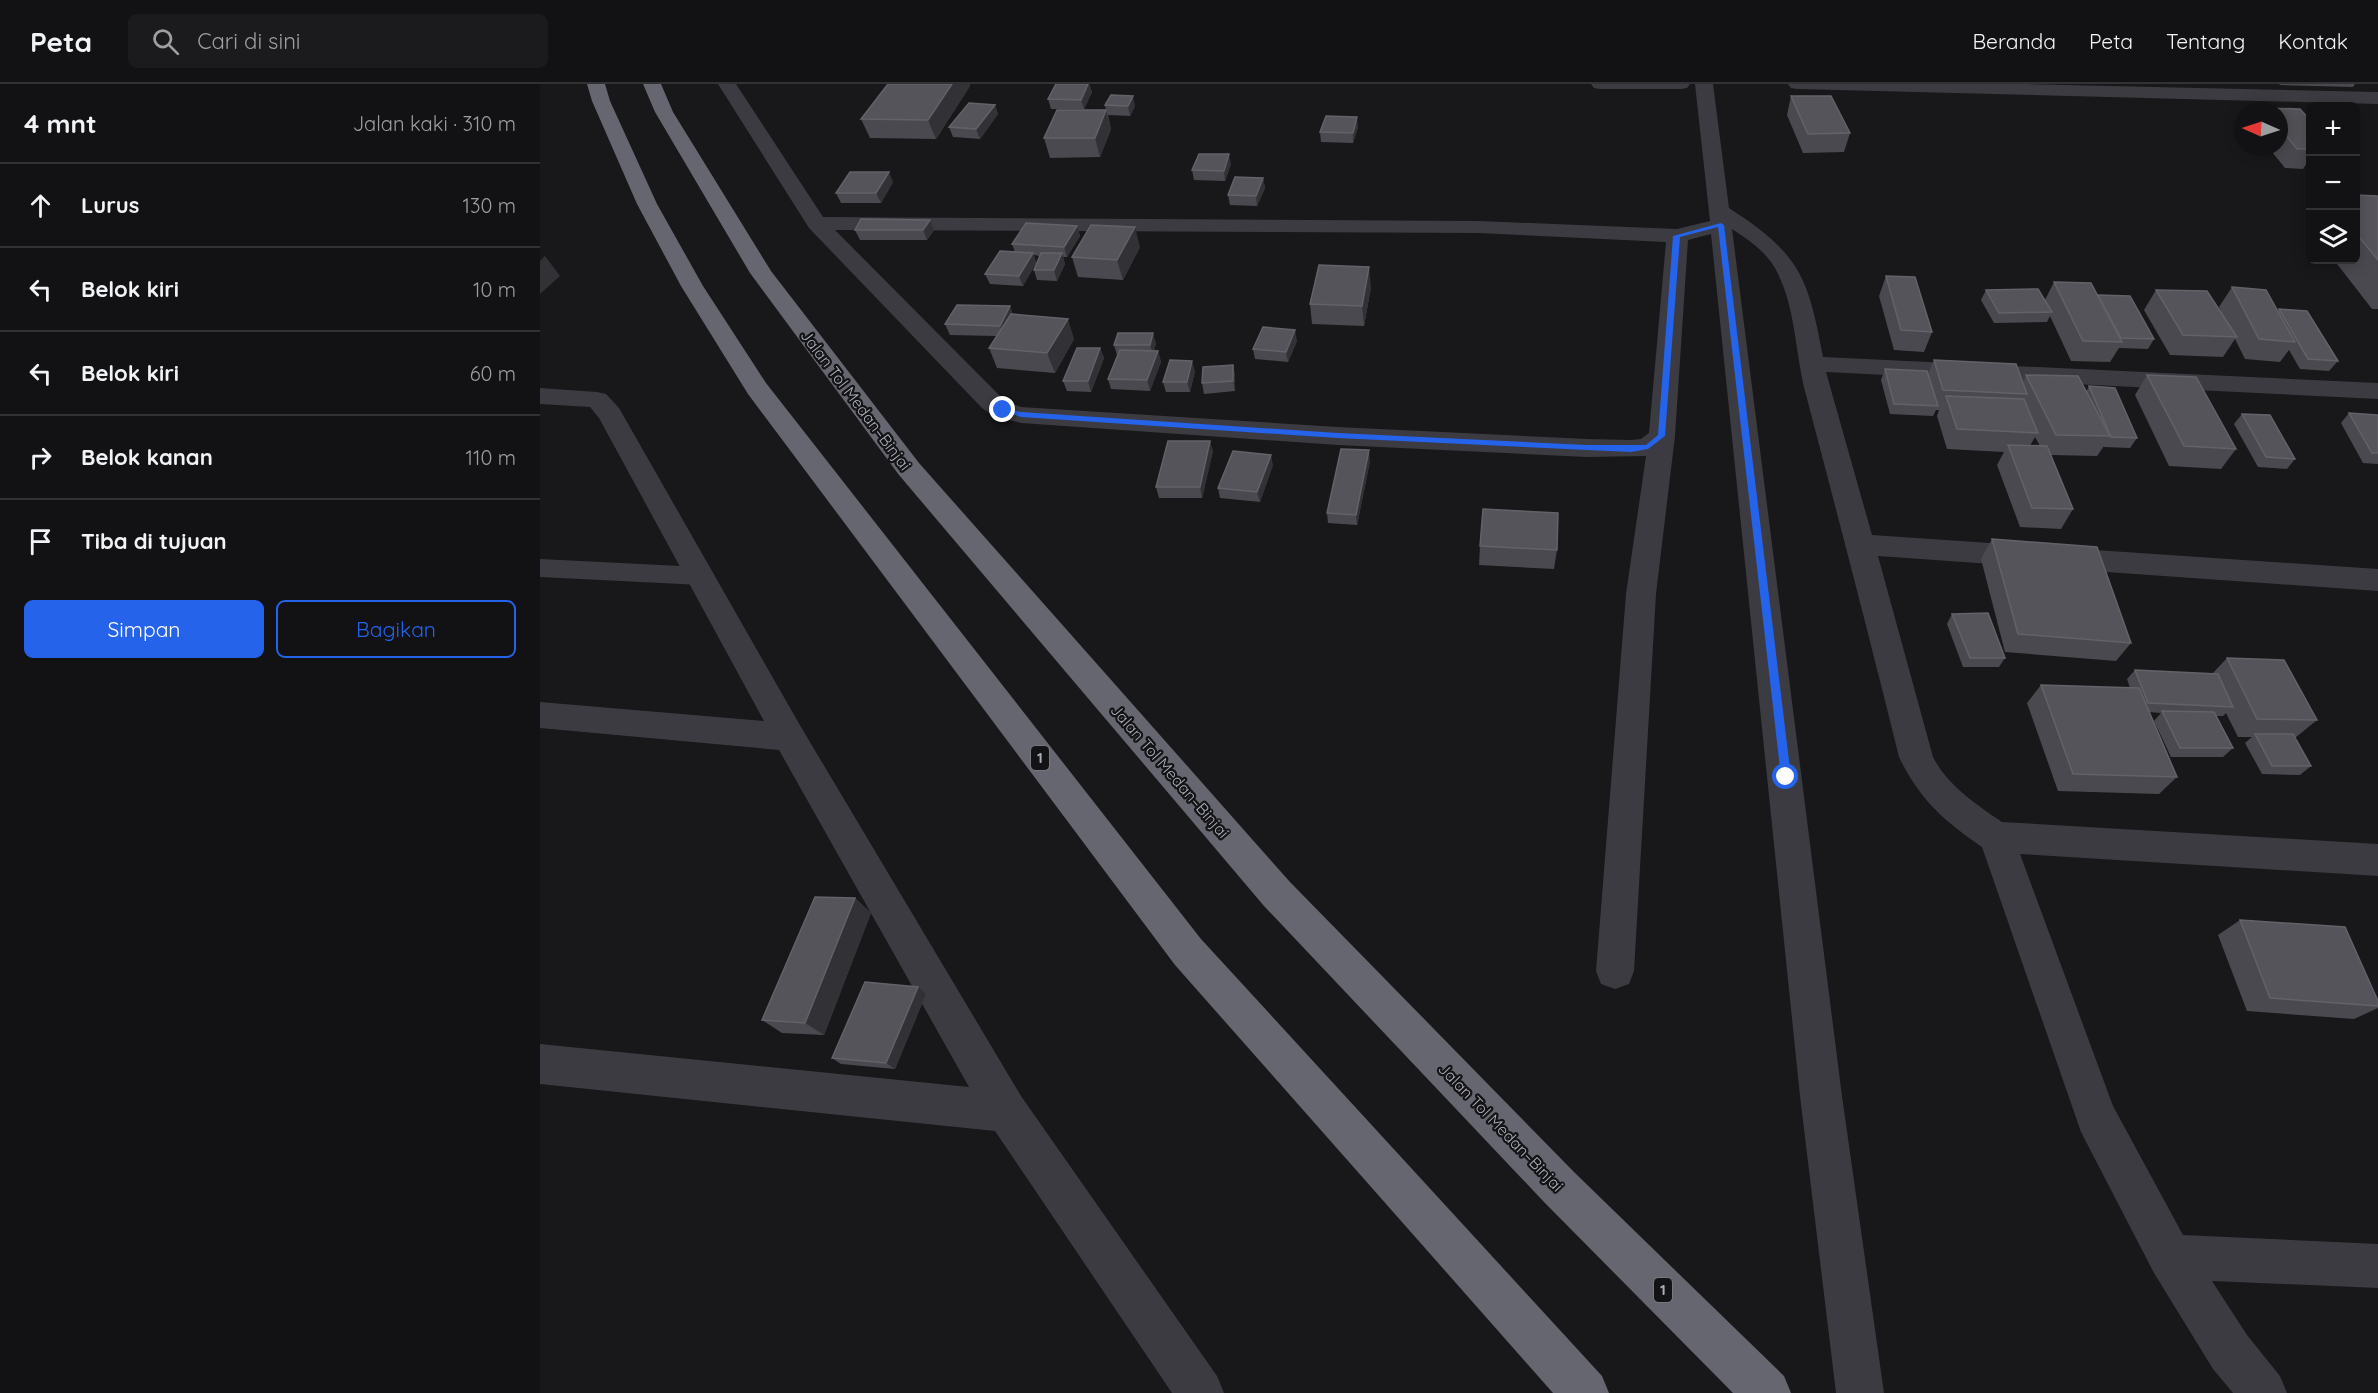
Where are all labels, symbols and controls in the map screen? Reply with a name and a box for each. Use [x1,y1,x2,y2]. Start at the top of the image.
search box [128,14,548,68]
text: Peta [30,24,92,59]
icon: search [149,25,182,58]
text: Cari di sini [197,27,301,55]
text: Beranda [1972,28,2056,54]
text: Peta [2089,28,2133,54]
text: Tentang [2166,28,2245,54]
text: Kontak [2278,28,2348,54]
north arrow [2234,102,2288,156]
map controls [2306,102,2360,264]
button: + [2306,102,2360,156]
text: 4 mnt [24,107,97,140]
text: Jalan kaki · 310 m [353,111,516,136]
button: − [2306,156,2360,210]
icon: ahead [24,189,57,222]
text: Lurus [81,191,139,219]
text: 130 m [463,193,516,218]
button: layers [2306,210,2360,264]
icon: left [24,273,57,306]
text: Belok kiri [81,275,179,303]
text: 10 m [473,277,516,302]
street label: Jalan Tol Medan–Binjai [797,326,915,474]
icon: left [24,357,57,390]
text: Belok kiri [81,359,179,387]
text: 60 m [470,361,516,386]
route end [989,396,1015,422]
icon: right [24,441,57,474]
text: Belok kanan [81,443,213,471]
text: 110 m [466,445,516,470]
icon: arrive [24,525,57,558]
text: Tiba di tujuan [81,527,227,555]
button: Simpan [24,600,264,658]
button: Bagikan [276,600,516,658]
street label: Jalan Tol Medan–Binjai [1106,700,1234,842]
road number: 1 [1031,746,1049,770]
route start [1772,763,1798,789]
street label: Jalan Tol Medan–Binjai [1434,1059,1568,1195]
road number: 1 [1654,1278,1672,1302]

